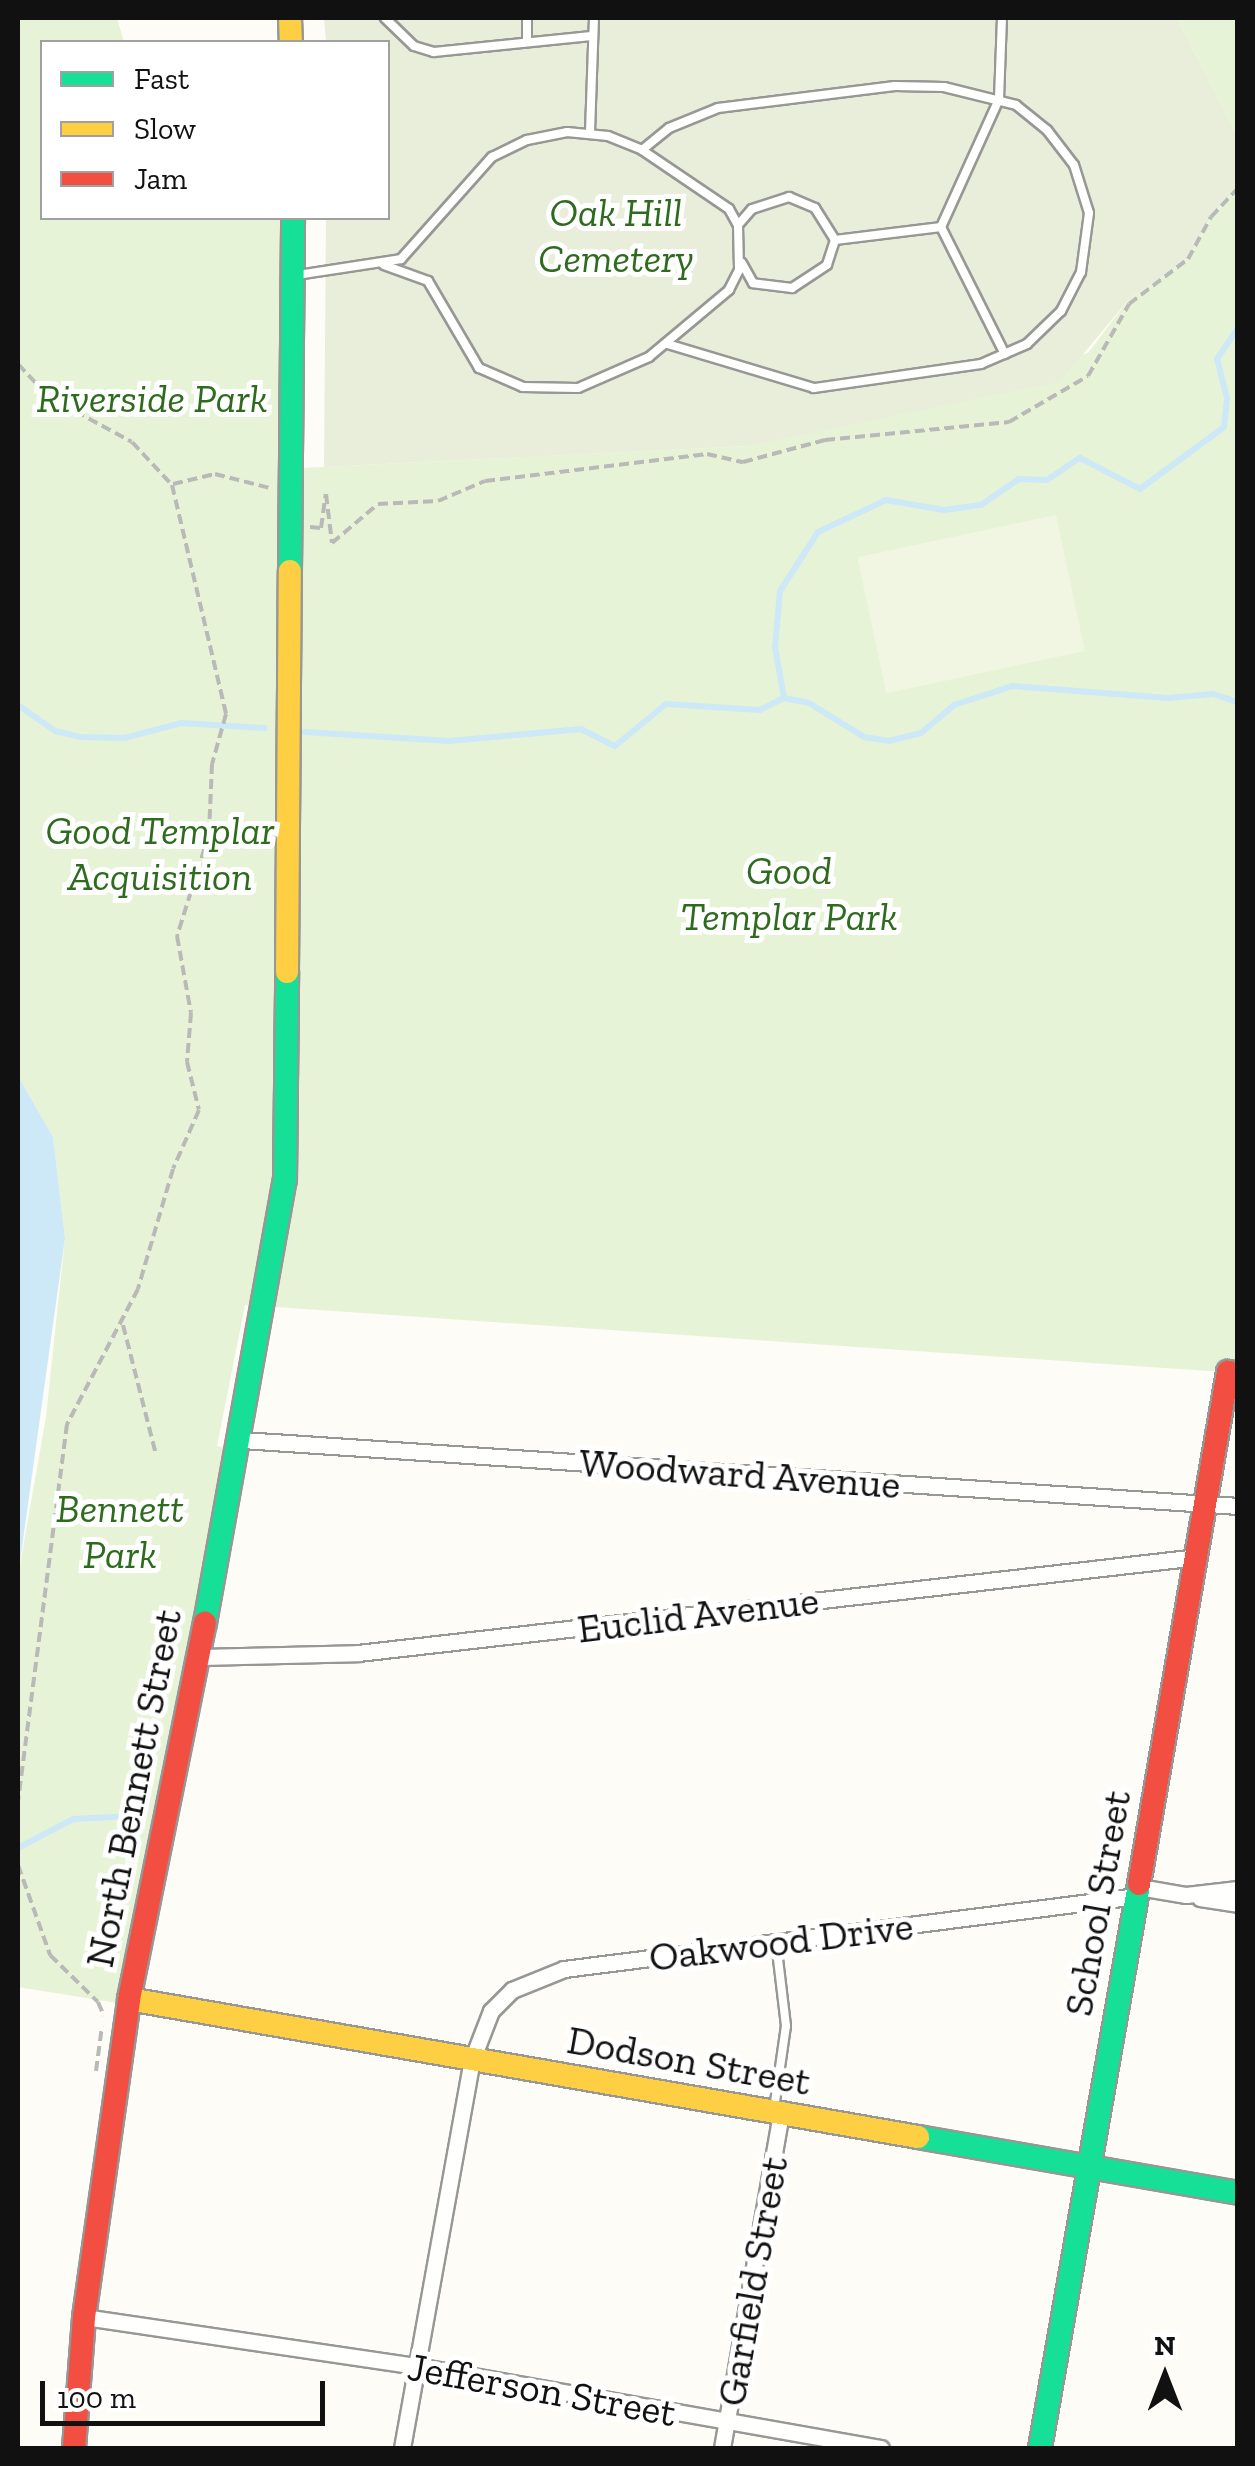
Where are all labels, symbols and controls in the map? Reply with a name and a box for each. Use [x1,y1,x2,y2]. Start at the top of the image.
legend [40,40,390,220]
text: Fast [134,61,189,97]
text: Slow [134,111,196,147]
text: Jam [134,161,187,197]
park label: Oak Hill Cemetery [538,188,694,282]
park label: Riverside Park [37,374,267,422]
park label: Good Templar Acquisition [45,806,275,900]
park label: Good Templar Park [680,846,898,940]
street label: Woodward Avenue [577,1438,903,1508]
park label: Bennett Park [56,1484,184,1578]
street label: Euclid Avenue [574,1575,822,1653]
street label: North Bennett Street [75,1605,191,1971]
street label: School Street [1054,1786,1140,2020]
street label: Oakwood Drive [646,1901,916,1981]
street label: Dodson Street [564,2015,814,2105]
street label: Garfield Street [706,2153,798,2409]
north arrow [1115,2326,1215,2426]
text: N [1154,2329,1176,2362]
street label: Jefferson Street [404,2342,680,2436]
scale bar [45,2361,330,2423]
text: 100 m [57,2380,136,2416]

